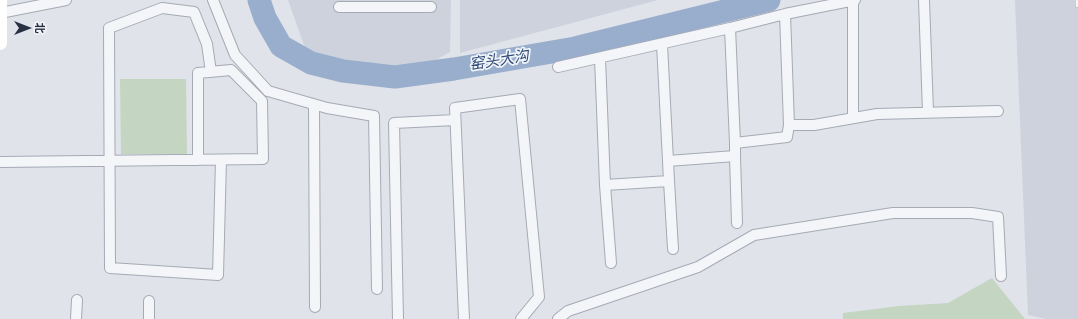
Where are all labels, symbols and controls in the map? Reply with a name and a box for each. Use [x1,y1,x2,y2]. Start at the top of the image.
north arrow [8,8,48,48]
text: 北 [34,23,47,34]
water label: 窑头大沟 [468,46,530,74]

